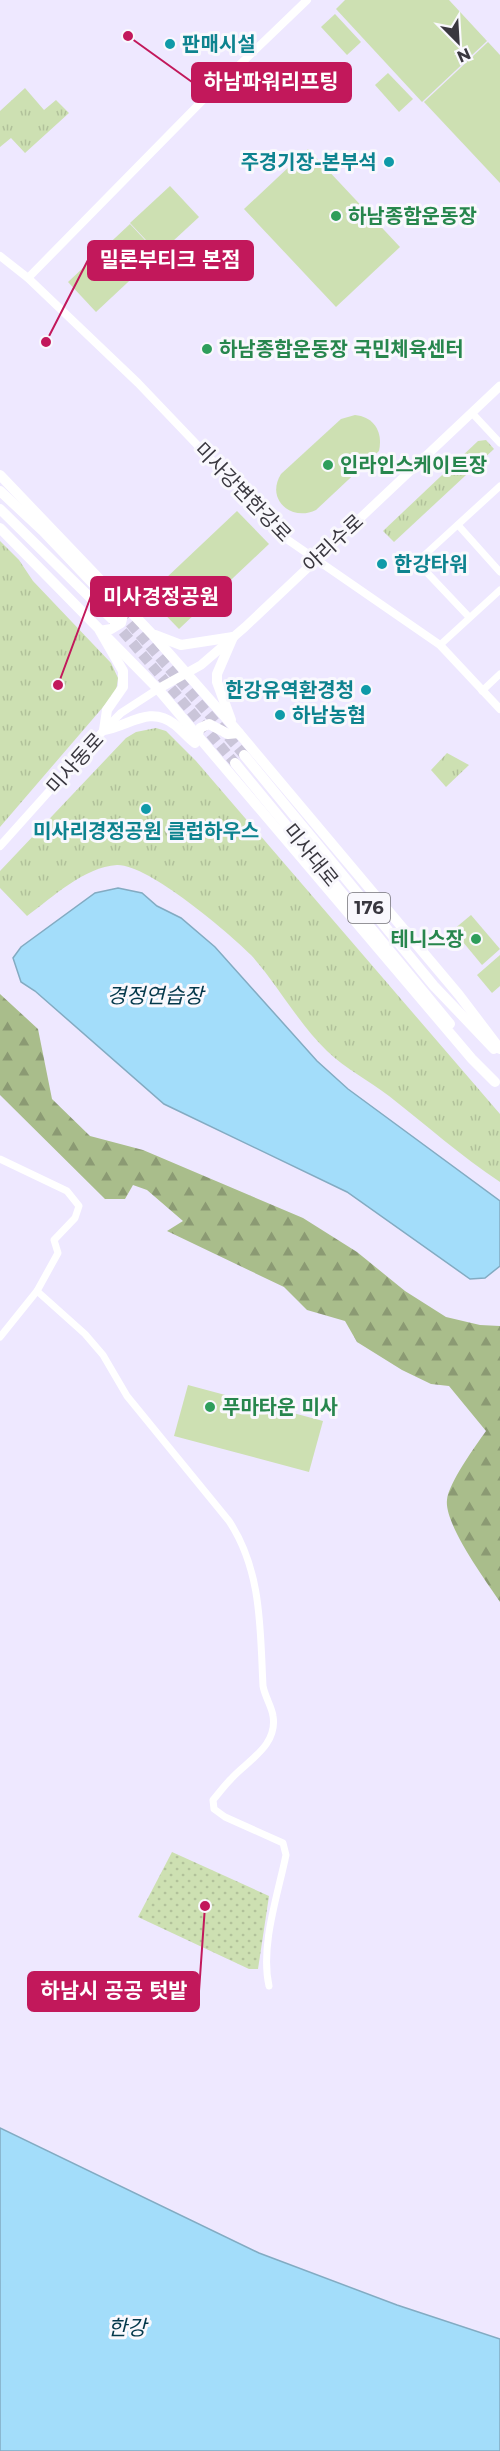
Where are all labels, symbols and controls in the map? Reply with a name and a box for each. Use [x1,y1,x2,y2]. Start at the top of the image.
north arrow [428,12,488,72]
place label: 판매시설 [182,32,256,56]
marker: 판매시설 [163,37,177,51]
text: N [454,44,474,67]
callout: 하남파워리프팅 [192,63,351,102]
text: 하남파워리프팅 [203,69,339,94]
place label: 주경기장-본부석 [240,150,377,174]
marker: 주경기장-본부석 [382,155,396,169]
place label: 하남종합운동장 [348,204,477,228]
marker: 하남종합운동장 [329,209,343,223]
callout: 밀론부티크 본점 [88,241,253,280]
text: 밀론부티크 본점 [99,247,241,272]
place label: 하남종합운동장 국민체육센터 [219,337,464,361]
marker: 하남종합운동장 국민체육센터 [200,342,214,356]
street label: 미사강변한강로 [190,437,296,547]
place label: 인라인스케이트장 [340,453,487,477]
marker: 인라인스케이트장 [321,458,335,472]
street label: 아리수로 [298,509,368,577]
place label: 한강타워 [394,552,468,576]
marker: 한강타워 [375,557,389,571]
callout: 미사경정공원 [91,577,231,616]
text: 미사경정공원 [103,584,219,609]
place label: 한강유역환경청 [225,678,354,702]
marker: 한강유역환경청 [359,683,373,697]
place label: 하남농협 [292,703,366,727]
marker: 하남농협 [273,708,287,722]
street label: 미사동로 [41,728,109,798]
marker: 미사리경정공원 클럽하우스 [139,802,153,816]
place label: 미사리경정공원 클럽하우스 [33,819,259,843]
street label: 미사대로 [279,819,343,891]
road number: 176 [348,893,390,923]
place label: 테니스장 [390,927,464,951]
marker: 테니스장 [469,932,483,946]
water label: 경정연습장 [107,983,206,1008]
place label: 푸마타운 미사 [222,1395,338,1419]
marker: 푸마타운 미사 [203,1400,217,1414]
callout: 하남시 공공 텃밭 [28,1972,199,2011]
text: 하남시 공공 텃밭 [40,1978,188,2003]
water label: 한강 [108,2315,149,2340]

